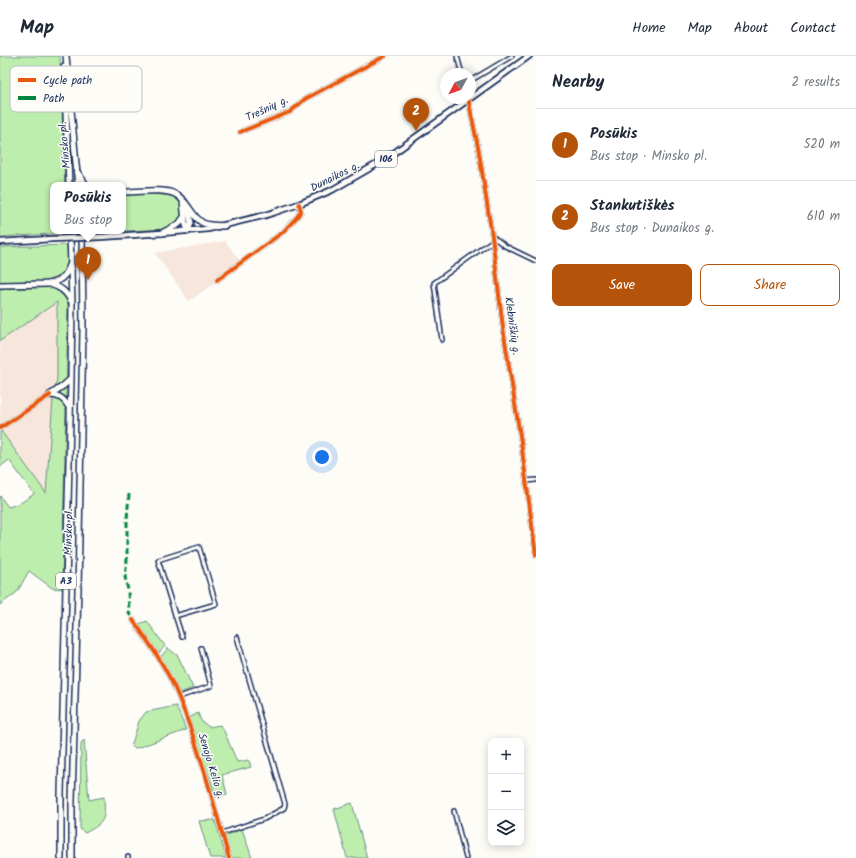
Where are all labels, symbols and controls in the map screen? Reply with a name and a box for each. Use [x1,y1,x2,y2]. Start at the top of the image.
text: Map [20,13,54,43]
text: Home [632,17,666,39]
text: Map [688,17,712,39]
text: About [734,17,768,39]
text: Contact [790,17,836,39]
legend [10,66,142,112]
north arrow [440,68,476,104]
text: Nearby [552,69,604,96]
text: Cycle path [43,72,92,90]
text: 2 results [792,72,840,93]
text: Path [43,90,64,108]
street label: Trešnių g. [243,91,291,127]
pin: 2 [403,98,429,131]
street label: Minsko pl. [54,121,76,169]
text: Posūkis [590,122,638,146]
text: 1 [563,134,567,155]
text: 520 m [803,134,840,155]
text: Bus stop · Minsko pl. [590,146,707,167]
road number: 106 [375,151,397,167]
street label: Dunaikos g. [307,157,363,197]
popup [50,182,126,234]
text: Posūkis [64,186,112,210]
text: Stankutiškės [590,194,675,218]
text: 2 [561,206,569,227]
text: 610 m [807,206,840,227]
text: Bus stop [64,210,112,231]
text: Bus stop · Dunaikos g. [590,218,714,239]
pin: 1 [75,247,101,280]
button: Save [552,264,692,306]
button: Share [700,264,840,306]
street label: Klebniškių g. [499,296,525,356]
your location [312,447,332,467]
street label: Minsko pl. [60,508,78,556]
road number: A3 [56,573,76,589]
street label: Senojo Kelio g. [192,731,230,801]
map controls [488,738,524,846]
button: + [488,738,524,774]
button: − [488,774,524,810]
button: layers [488,810,524,846]

